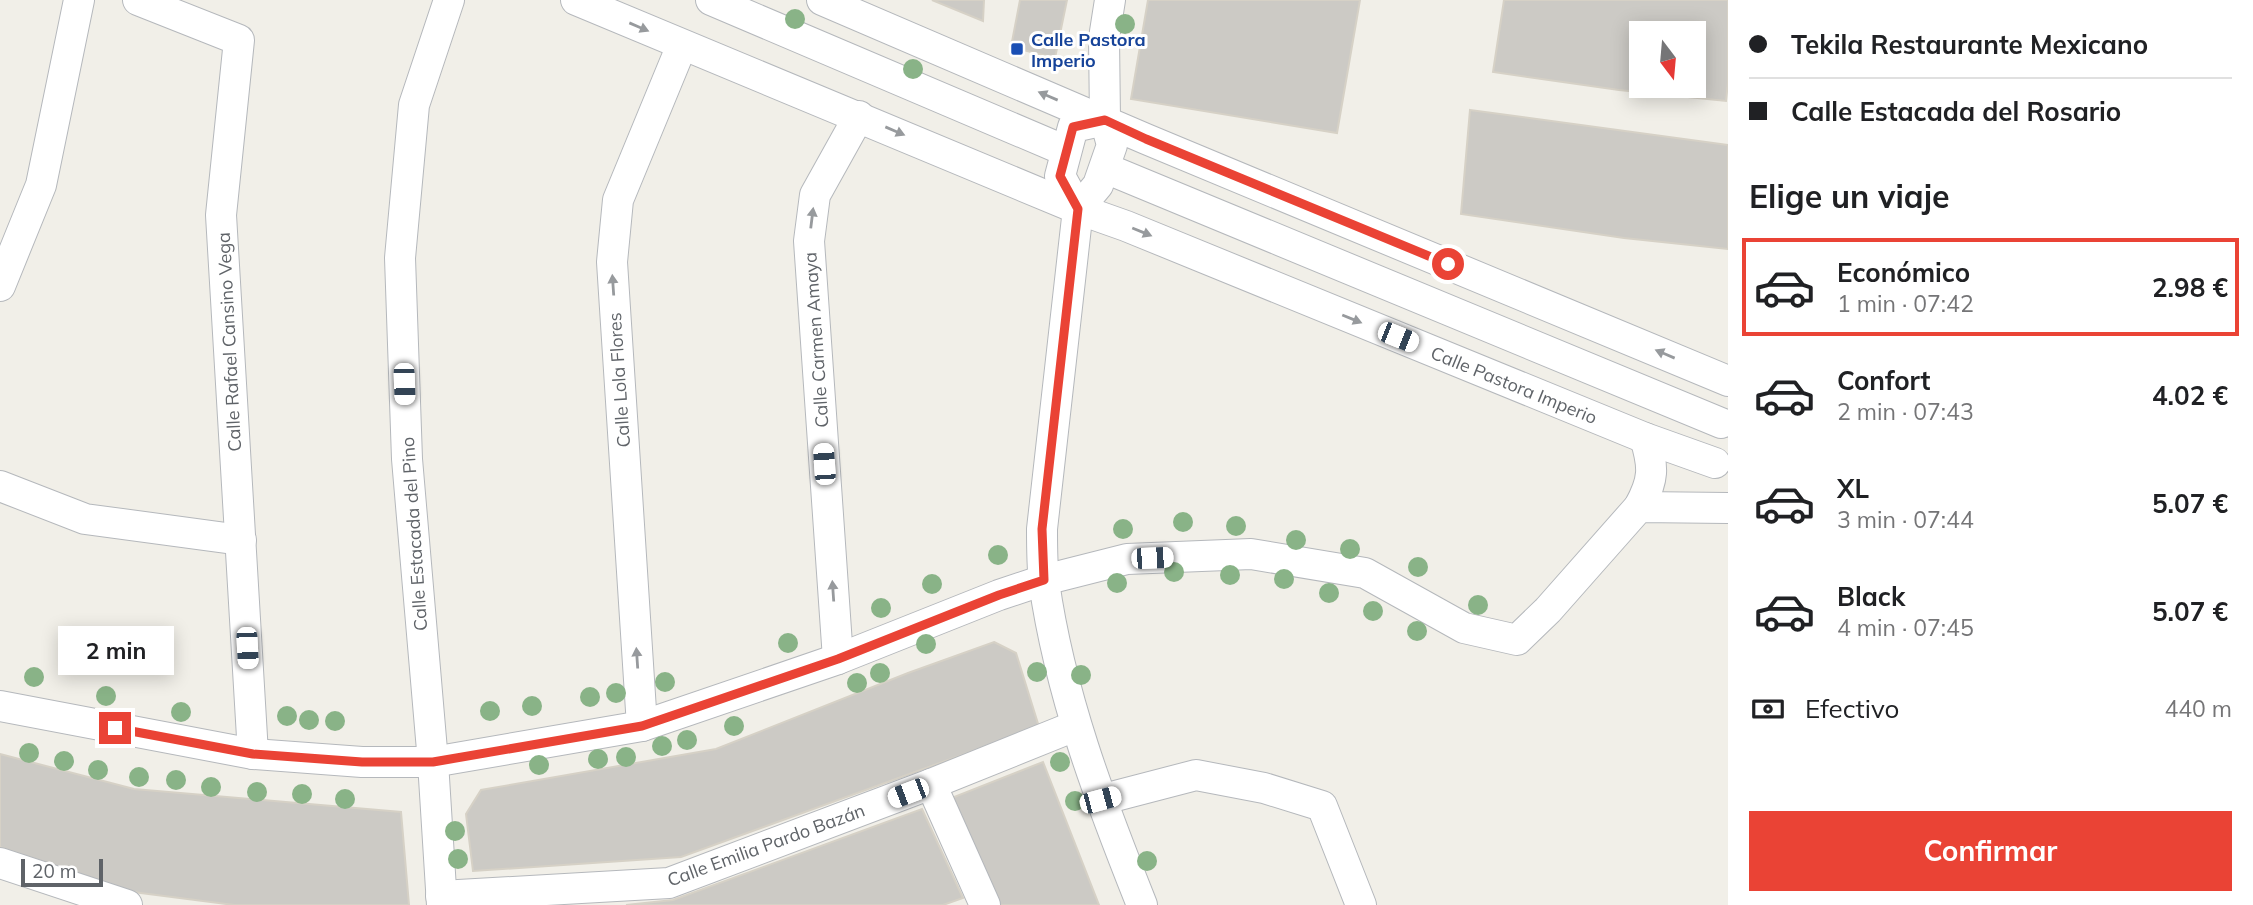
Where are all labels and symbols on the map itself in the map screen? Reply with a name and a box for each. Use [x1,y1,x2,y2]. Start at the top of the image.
one-way arrow [629,21,649,33]
north arrow [1629,21,1706,98]
place label: Calle Pastora Imperio [1031,28,1146,72]
marker: Calle Pastora Imperio [1009,41,1025,57]
one-way arrow [1038,91,1059,102]
one-way arrow [885,125,905,137]
one-way arrow [807,206,818,228]
one-way arrow [1131,227,1152,238]
street label: Calle Rafael Cansino Vega [212,232,246,452]
route start [1432,248,1464,280]
street label: Calle Carmen Amaya [798,251,834,429]
one-way arrow [608,273,619,295]
street label: Calle Lola Flores [603,312,635,448]
one-way arrow [1342,313,1363,324]
car [1375,319,1422,355]
street label: Calle Pastora Imperio [1427,341,1601,429]
one-way arrow [1655,348,1675,360]
car [393,363,416,405]
street label: Calle Estacada del Pino [396,436,432,632]
car [813,442,836,486]
car [1131,547,1174,569]
one-way arrow [827,580,838,602]
callout: 2 min [57,626,173,676]
car [236,626,259,670]
one-way arrow [631,647,642,669]
route end [99,712,131,744]
car [885,776,932,810]
car [1077,784,1124,816]
street label: Calle Emilia Pardo Bazán [664,799,868,891]
scale bar [21,856,103,888]

